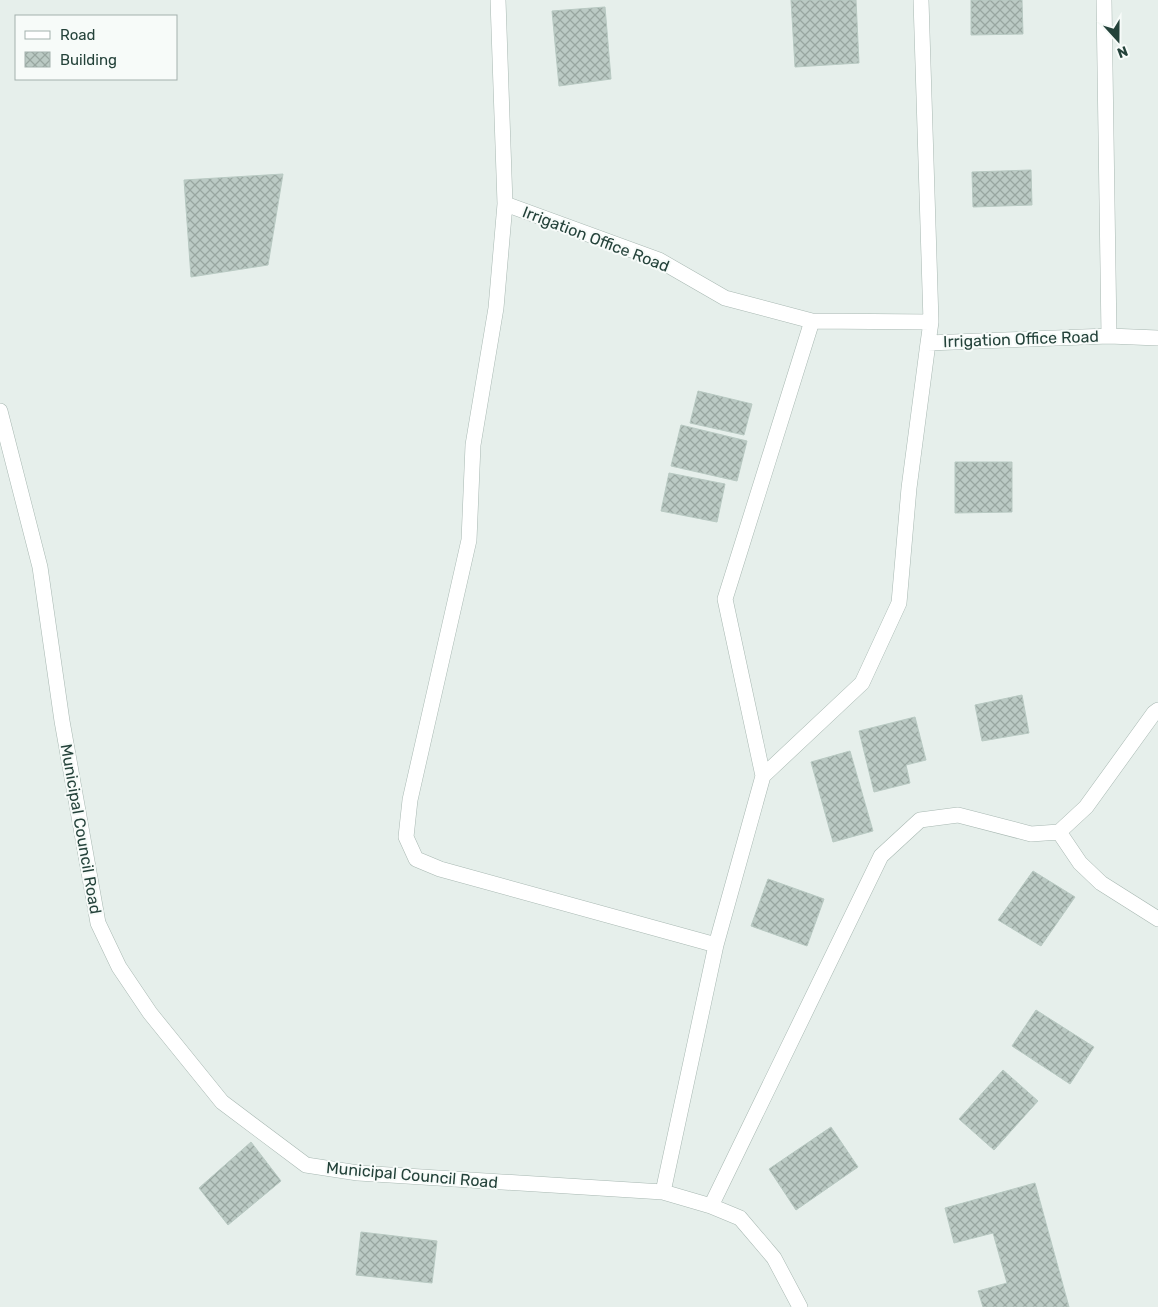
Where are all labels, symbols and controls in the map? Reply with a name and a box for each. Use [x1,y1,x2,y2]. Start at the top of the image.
legend [15,15,178,80]
north arrow [1093,15,1143,65]
text: Road [60,26,96,44]
text: N [1115,42,1130,61]
text: Building [60,51,117,69]
street label: Irrigation Office Road [520,202,672,276]
street label: Irrigation Office Road [943,327,1099,351]
street label: Municipal Council Road [57,742,105,916]
street label: Municipal Council Road [325,1158,499,1192]

